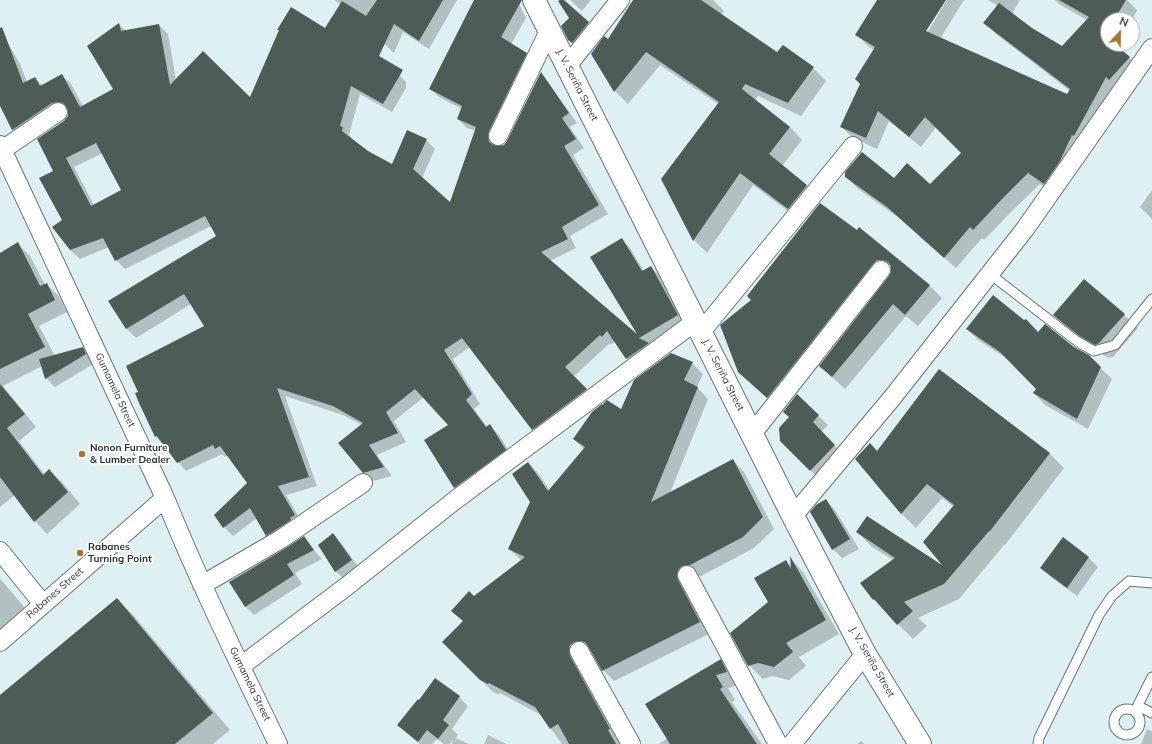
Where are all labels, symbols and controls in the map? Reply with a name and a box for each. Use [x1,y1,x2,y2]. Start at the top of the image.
north arrow [1100,12,1140,52]
text: N [1118,14,1131,30]
street label: J. V. Seriña Street [554,47,600,123]
street label: J. V. Seriña Street [700,337,746,413]
street label: Gumamela Street [93,351,137,429]
place label: Nonon Furniture & Lumber Dealer [90,442,170,466]
marker: Nonon Furniture & Lumber Dealer [77,449,87,459]
place label: Rabanes Turning Point [88,541,152,564]
marker: Rabanes Turning Point [75,548,85,558]
street label: Rabanes Street [24,565,86,621]
street label: J. V. Seriña Street [847,625,897,699]
street label: Gumamela Street [227,645,273,723]

